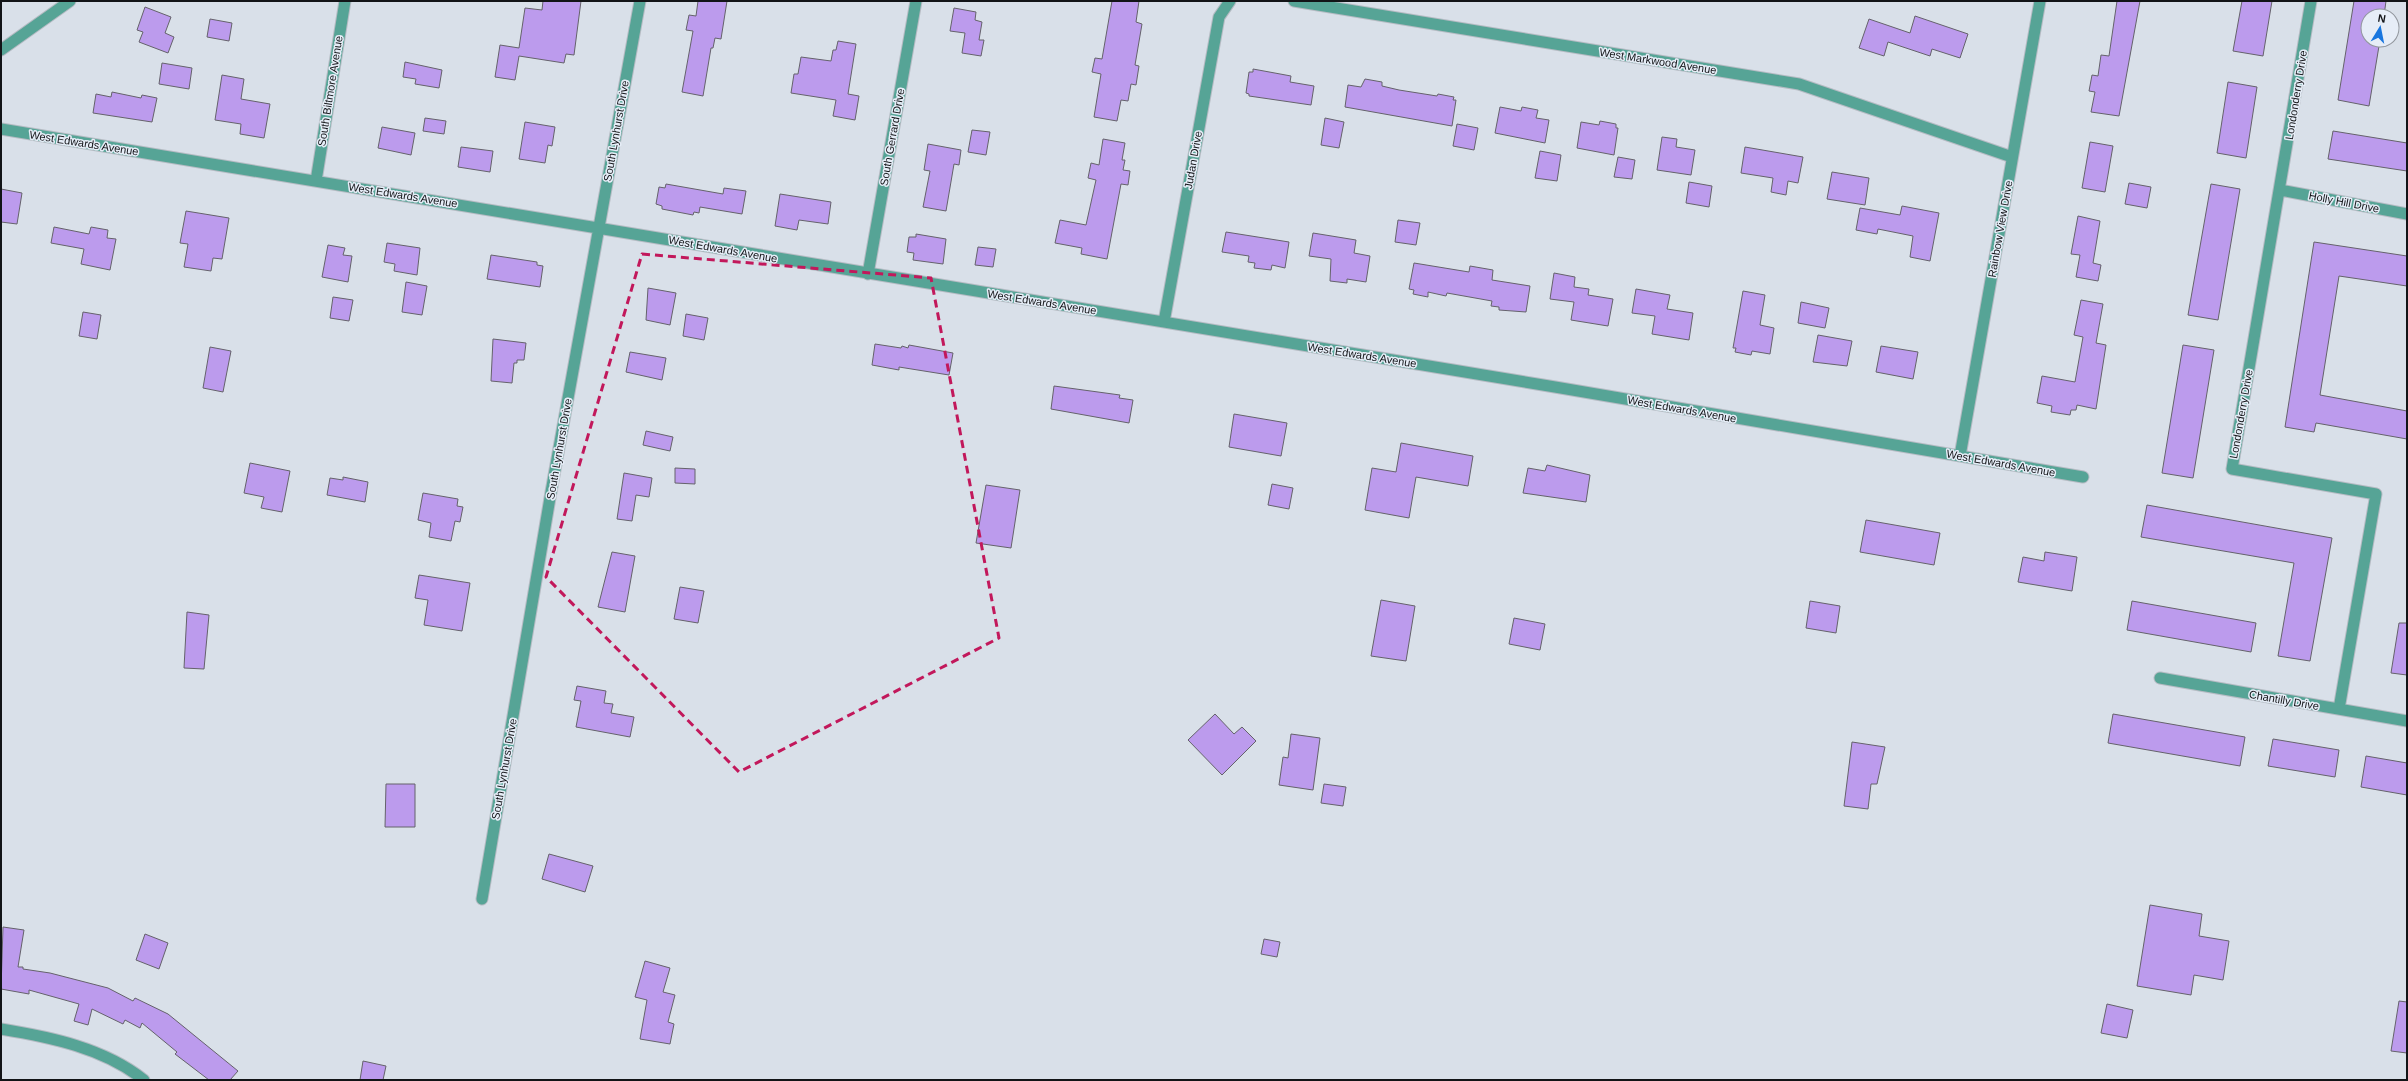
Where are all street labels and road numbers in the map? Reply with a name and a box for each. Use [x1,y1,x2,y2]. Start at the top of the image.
street label: South Biltmore Avenue [315,35,345,147]
street label: West Markwood Avenue [1599,46,1717,76]
street label: Londonderry Drive [2283,49,2309,141]
street label: South Lynhurst Drive [601,80,631,182]
street label: South Gerrard Drive [878,87,906,187]
street label: West Edwards Avenue [29,128,139,158]
street label: Judan Drive [1182,130,1204,190]
street label: West Edwards Avenue [348,180,458,210]
street label: Rainbow View Drive [1986,180,2014,278]
street label: Holly Hill Drive [2308,189,2380,215]
street label: West Edwards Avenue [668,234,778,264]
street label: West Edwards Avenue [987,287,1097,317]
street label: West Edwards Avenue [1307,340,1417,370]
street label: Londonderry Drive [2227,368,2255,460]
street label: West Edwards Avenue [1627,394,1737,424]
street label: South Lynhurst Drive [544,398,574,500]
street label: West Edwards Avenue [1946,448,2056,478]
street label: Chantilly Drive [2248,688,2320,712]
street label: South Lynhurst Drive [489,718,519,820]

